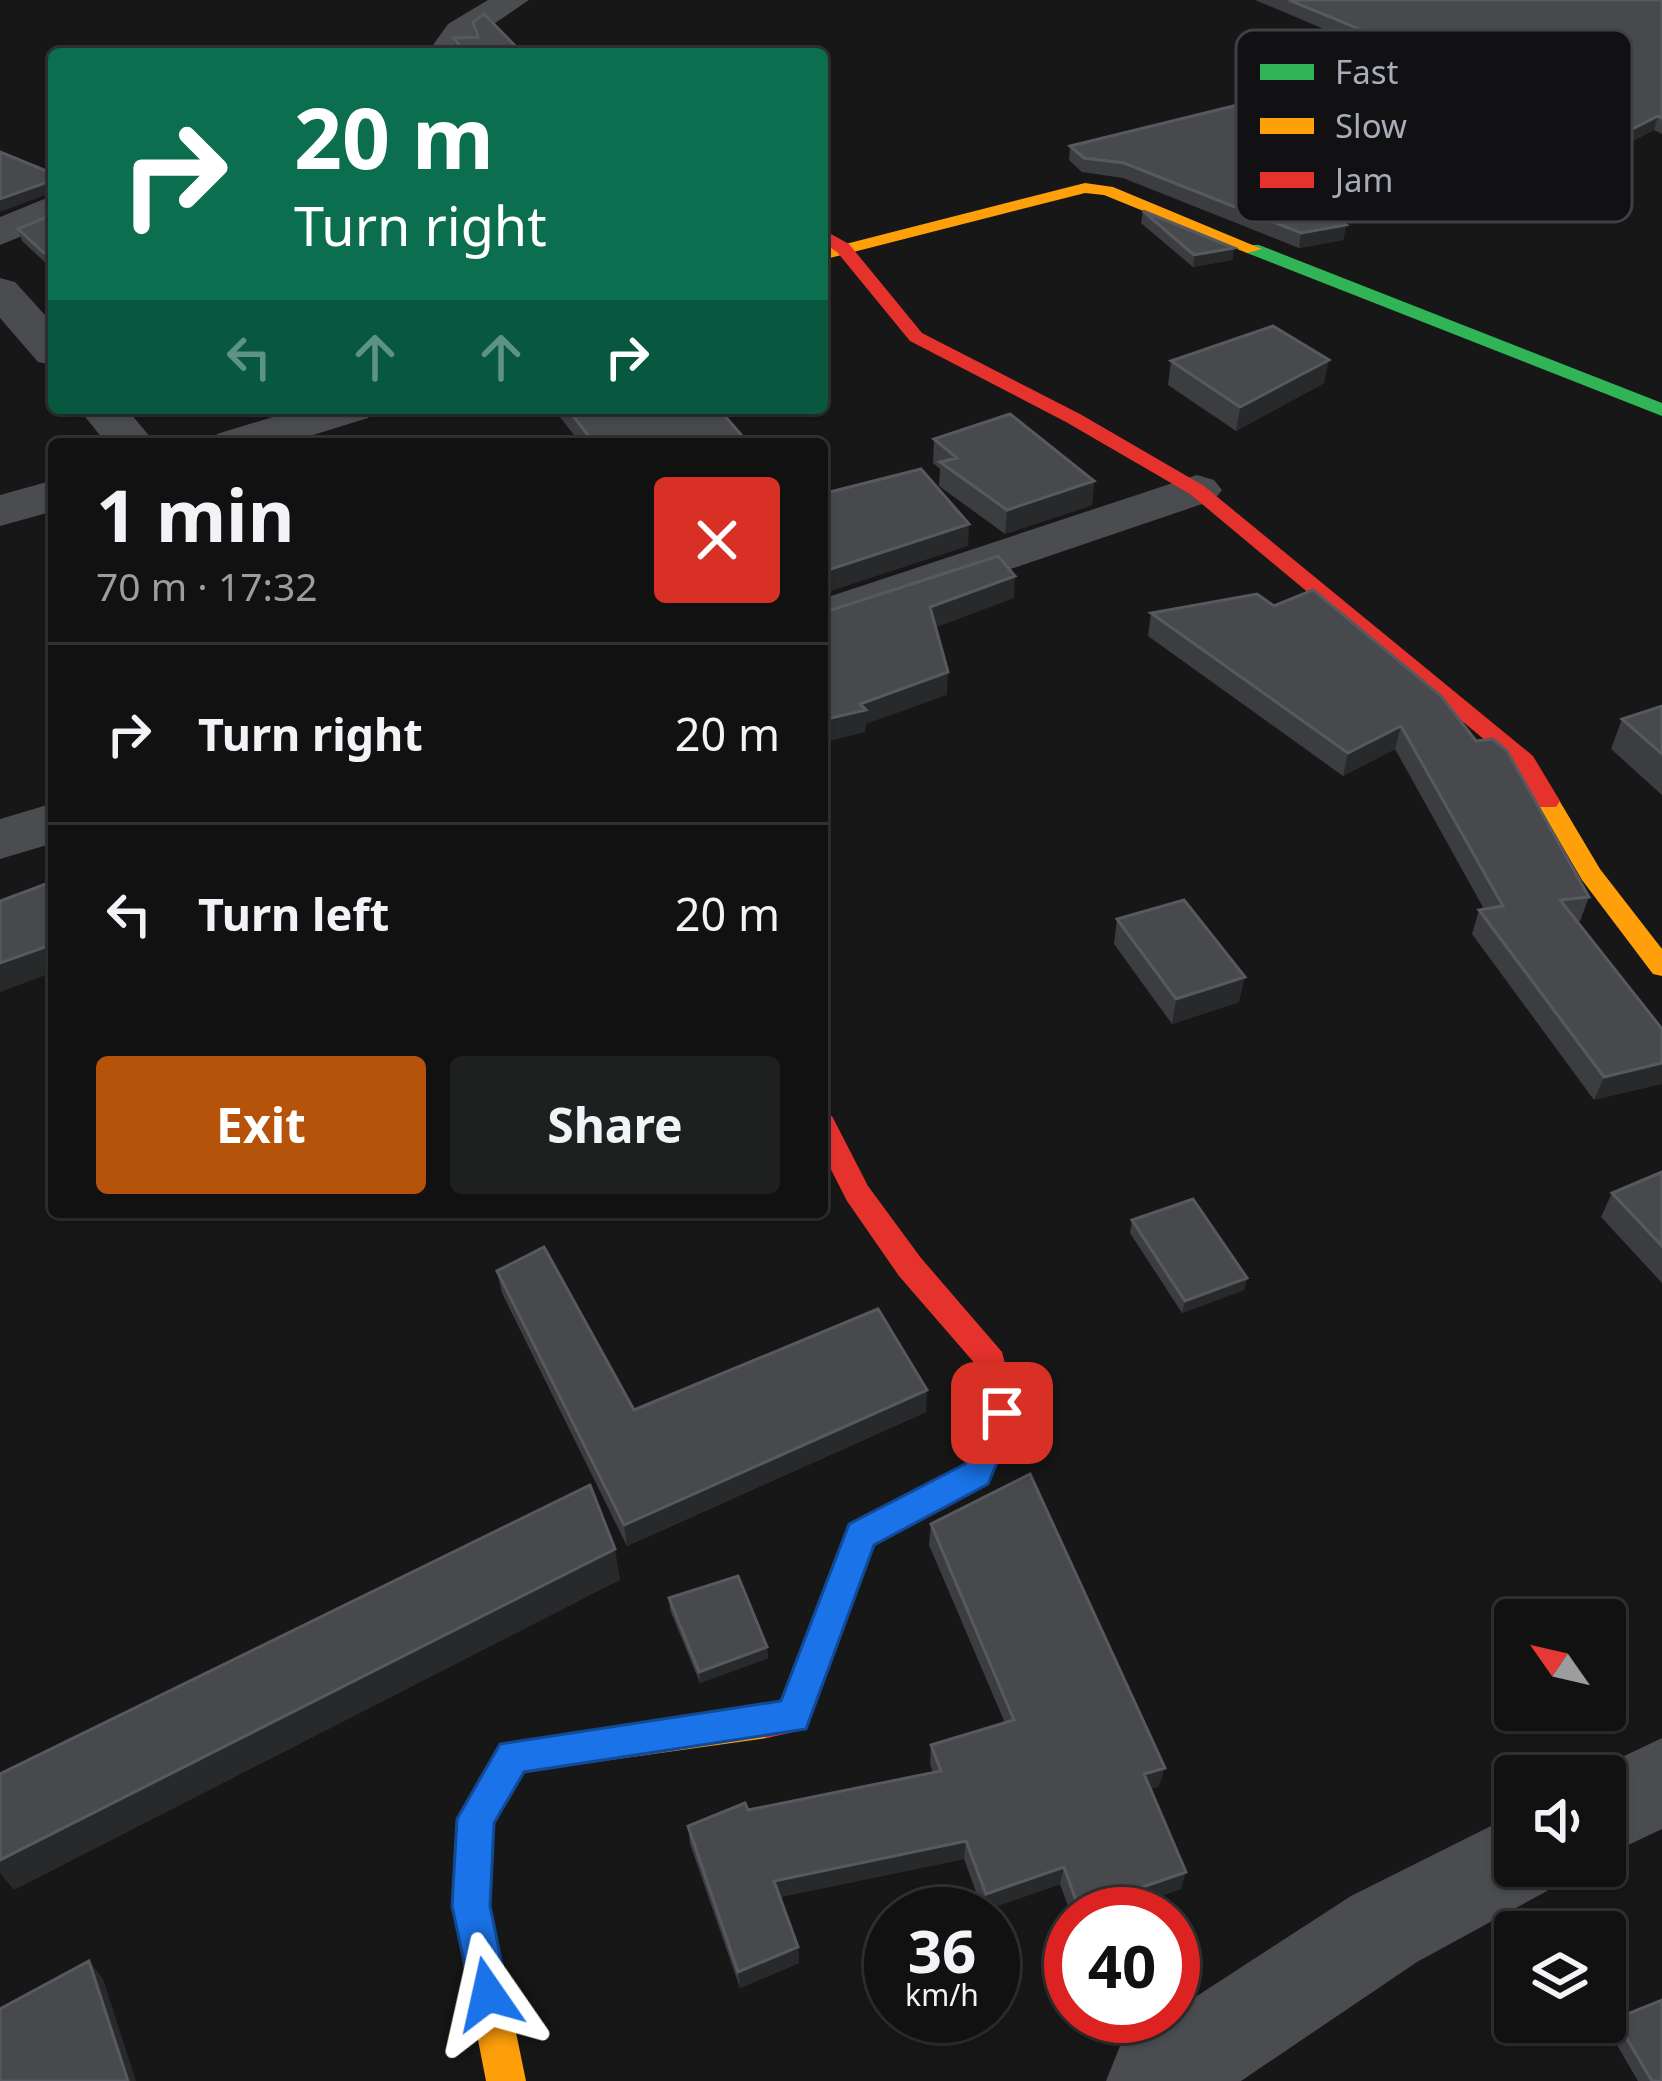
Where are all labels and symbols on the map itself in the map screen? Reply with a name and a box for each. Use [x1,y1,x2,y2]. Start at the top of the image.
legend [1236,30,1632,222]
text: Fast [1335,49,1398,94]
text: Slow [1335,103,1407,148]
text: Jam [1332,157,1393,202]
pin [951,1362,1053,1464]
north arrow [1494,1599,1626,1731]
speed limit sign: 40 [1044,1887,1200,2043]
position arrow [425,1931,551,2057]

